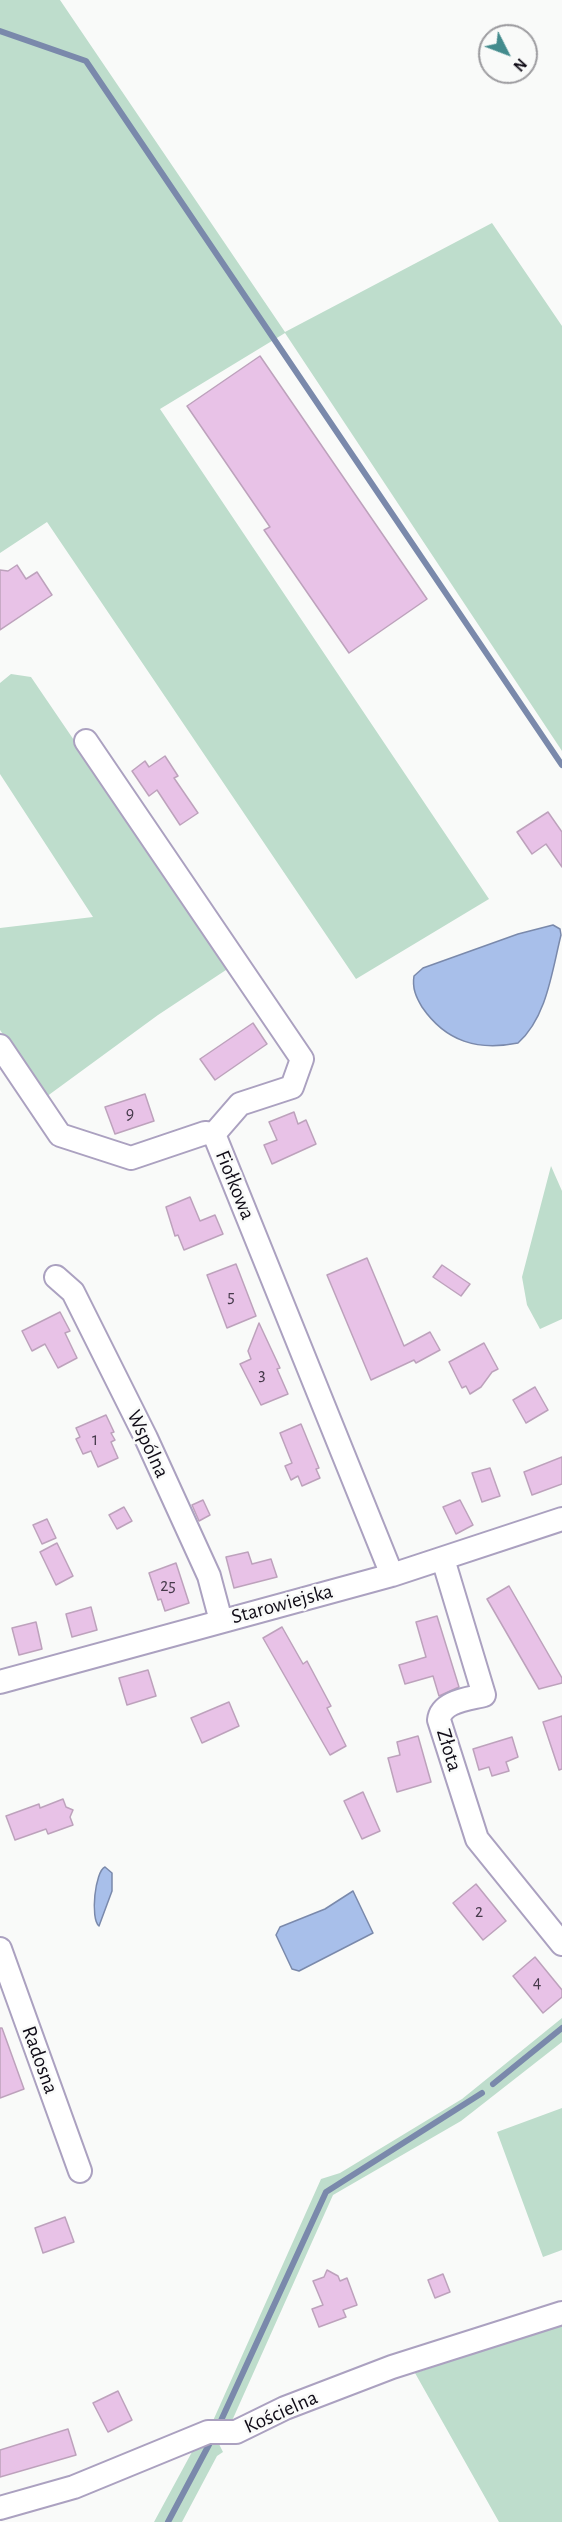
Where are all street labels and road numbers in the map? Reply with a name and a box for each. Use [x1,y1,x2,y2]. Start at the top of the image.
street label: Fiołkowa [210,1147,260,1223]
street label: Wspólna [121,1406,175,1482]
street label: Starowiejska [229,1578,335,1630]
street label: Złota [431,1726,467,1774]
street label: Radosna [16,2023,64,2097]
street label: Kościelna [240,2385,322,2439]

